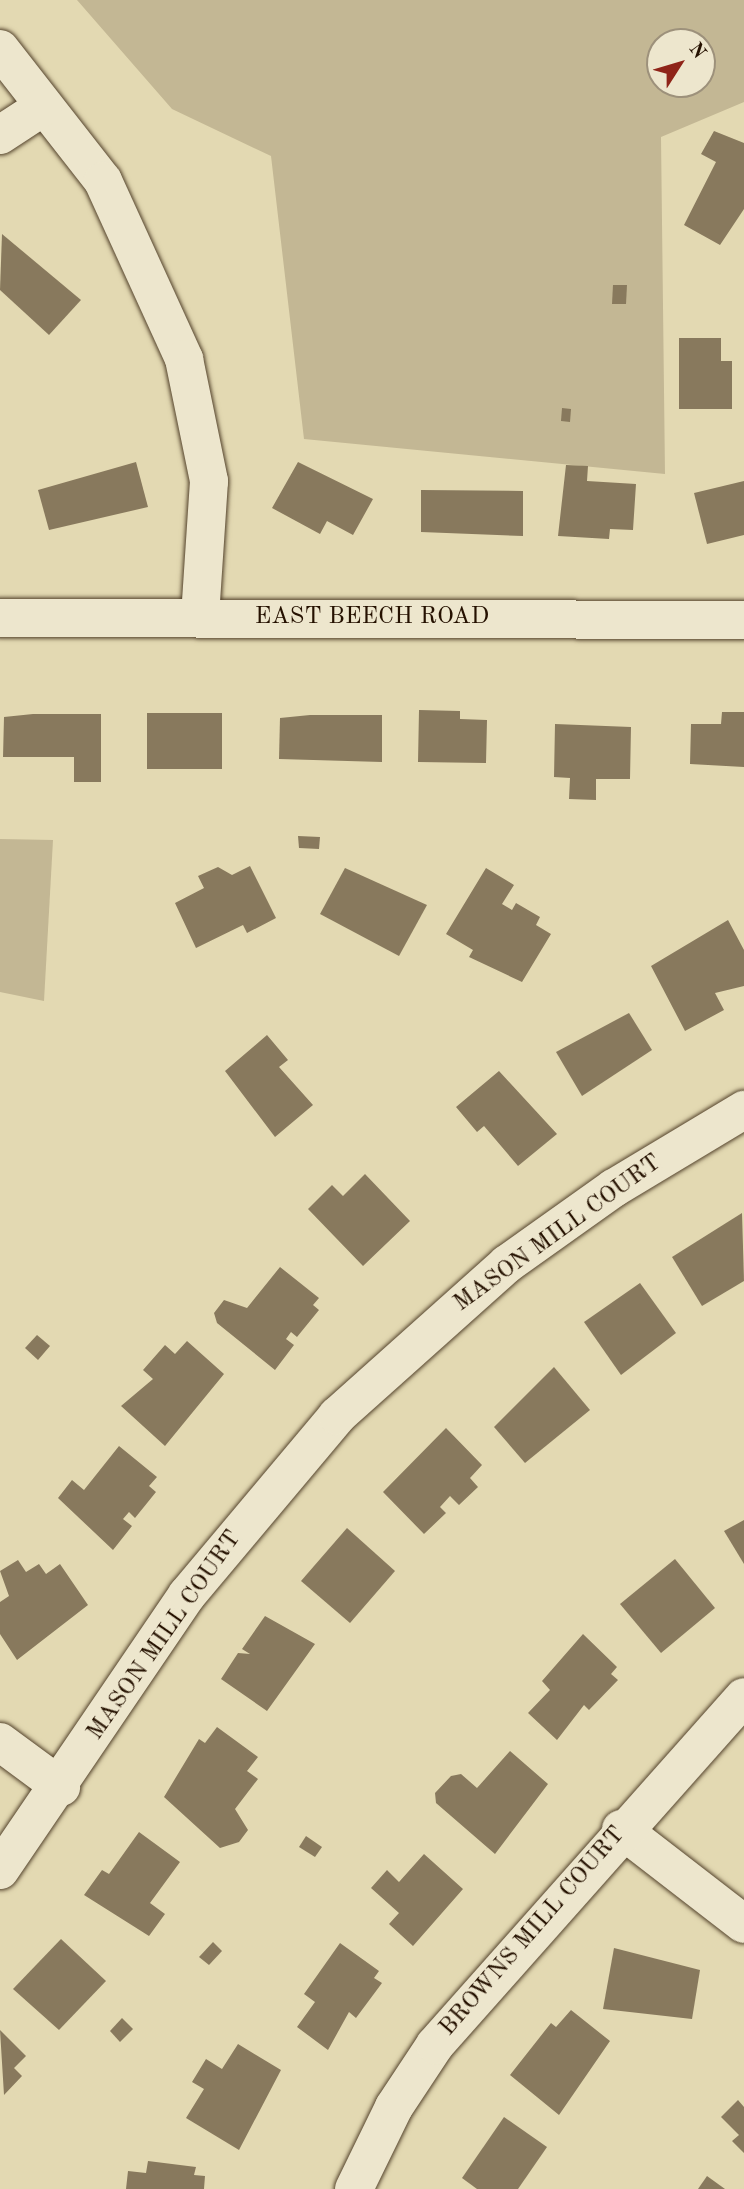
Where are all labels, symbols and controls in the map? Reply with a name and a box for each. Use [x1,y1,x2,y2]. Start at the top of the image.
north arrow [646,28,716,98]
text: N [685,40,709,63]
street label: EAST BEECH ROAD [255,604,489,632]
street label: MASON MILL COURT [449,1149,667,1319]
street label: MASON MILL COURT [82,1526,248,1746]
street label: BROWNS MILL COURT [434,1821,632,2043]

